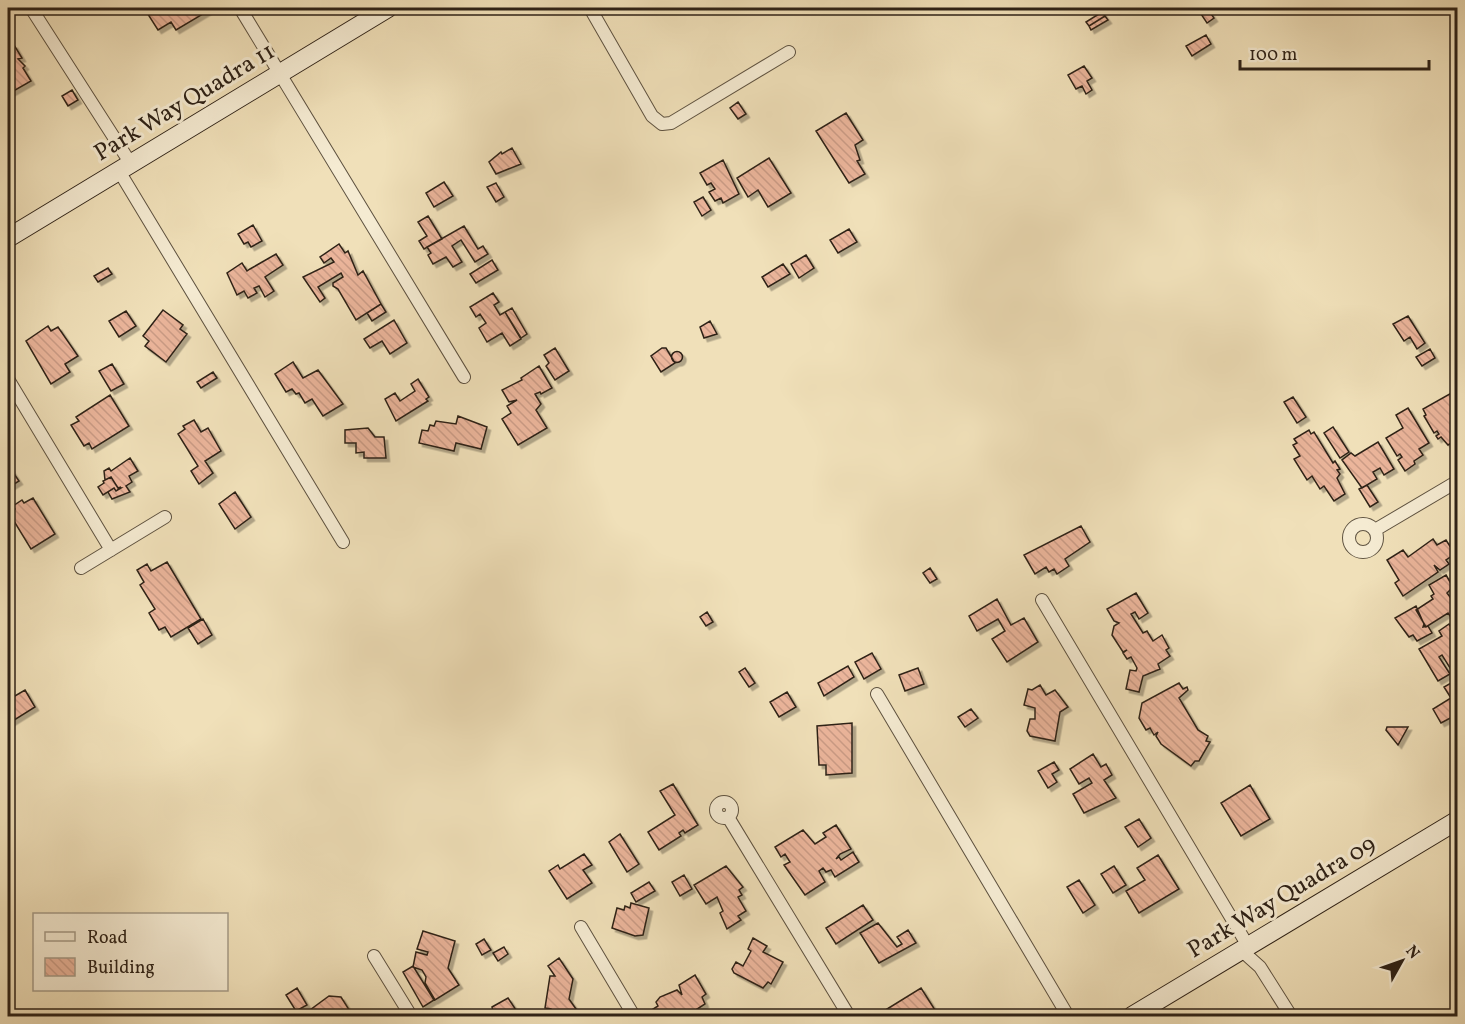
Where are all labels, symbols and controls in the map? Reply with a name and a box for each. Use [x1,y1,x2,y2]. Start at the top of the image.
scale bar [1240,33,1429,71]
street label: Park Way Quadra 11 [88,35,282,171]
text: 100 m [1249,43,1298,68]
street label: Park Way Quadra 09 [1181,828,1383,968]
legend [33,913,228,991]
text: Road [87,926,128,951]
north arrow [1372,931,1432,991]
text: N [1400,941,1424,964]
text: Building [87,956,155,981]

